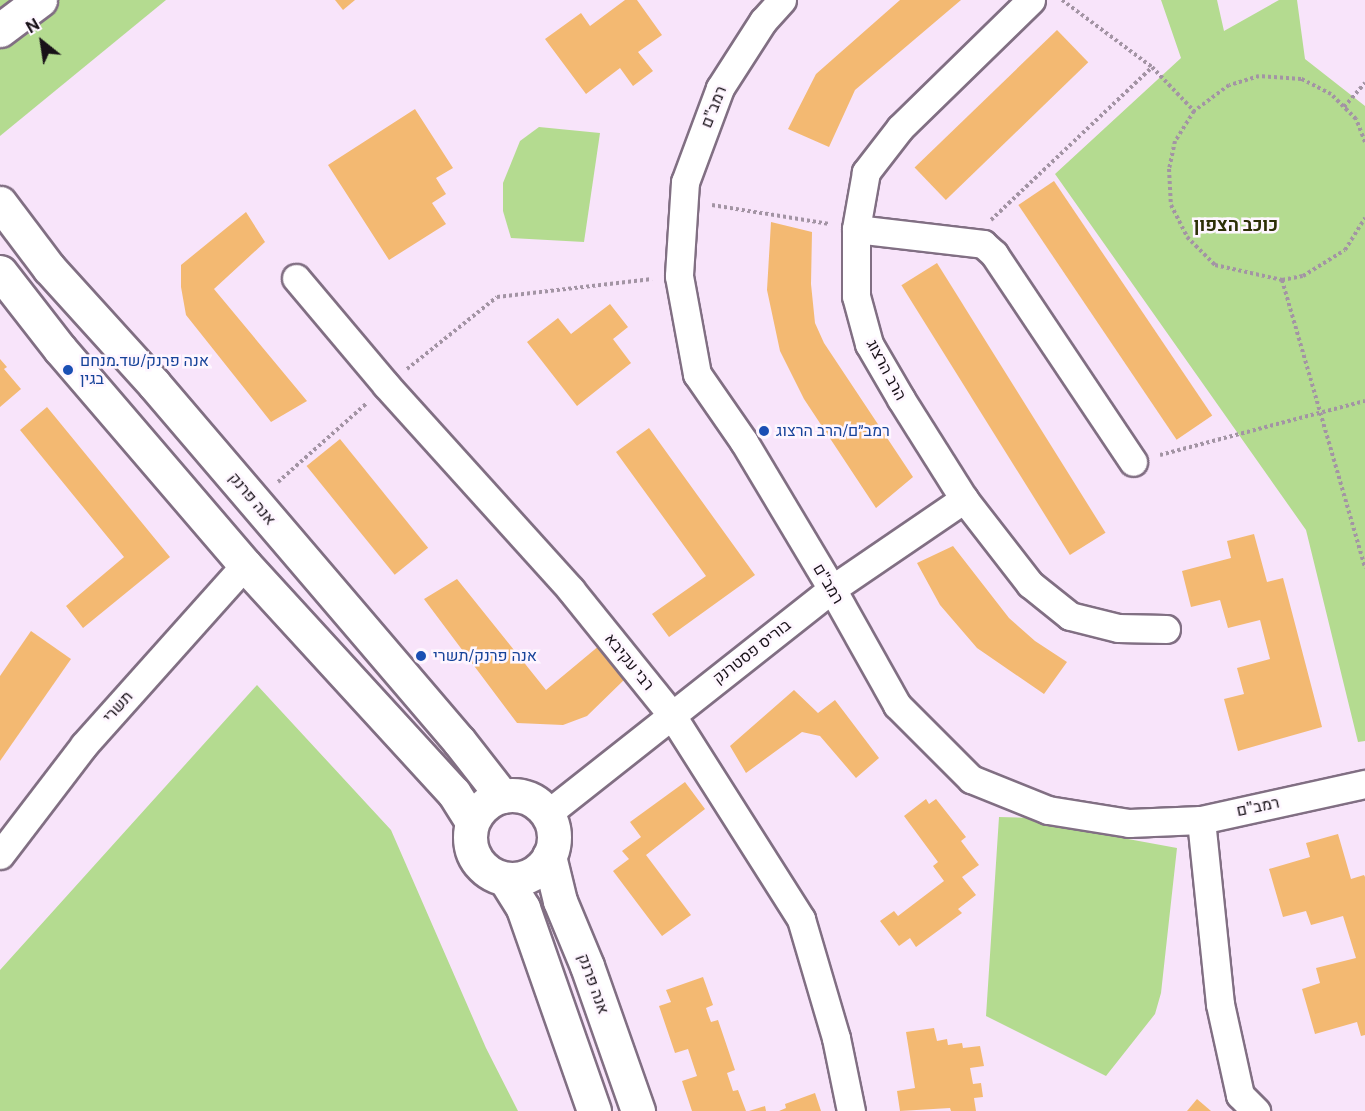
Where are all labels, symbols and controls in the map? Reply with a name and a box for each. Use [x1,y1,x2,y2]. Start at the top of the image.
north arrow [12,12,72,72]
text: N [23,15,43,37]
street label: רמב"ם [697,83,731,131]
district label: כוכב הצפון [1194,214,1278,236]
street label: הרב הרצוג [862,336,910,404]
place label: אנה פרנק/שד.מנחם בגין [80,351,209,389]
marker: אנה פרנק/שד.מנחם בגין [61,363,75,377]
place label: רמב״ם/הרב הרצוג [776,421,890,441]
marker: רמב״ם/הרב הרצוג [757,424,771,438]
street label: אנה פרנק [224,469,280,529]
street label: רמב"ם [809,560,847,608]
street label: בוריס פסטרנק [709,616,795,688]
street label: רבי עקיבא [600,630,658,694]
place label: אנה פרנק/תשרי [433,646,537,666]
marker: אנה פרנק/תשרי [414,649,428,663]
street label: תשרי [99,687,137,727]
street label: רמב"ם [1235,793,1281,821]
street label: אנה פרנק [573,951,613,1017]

